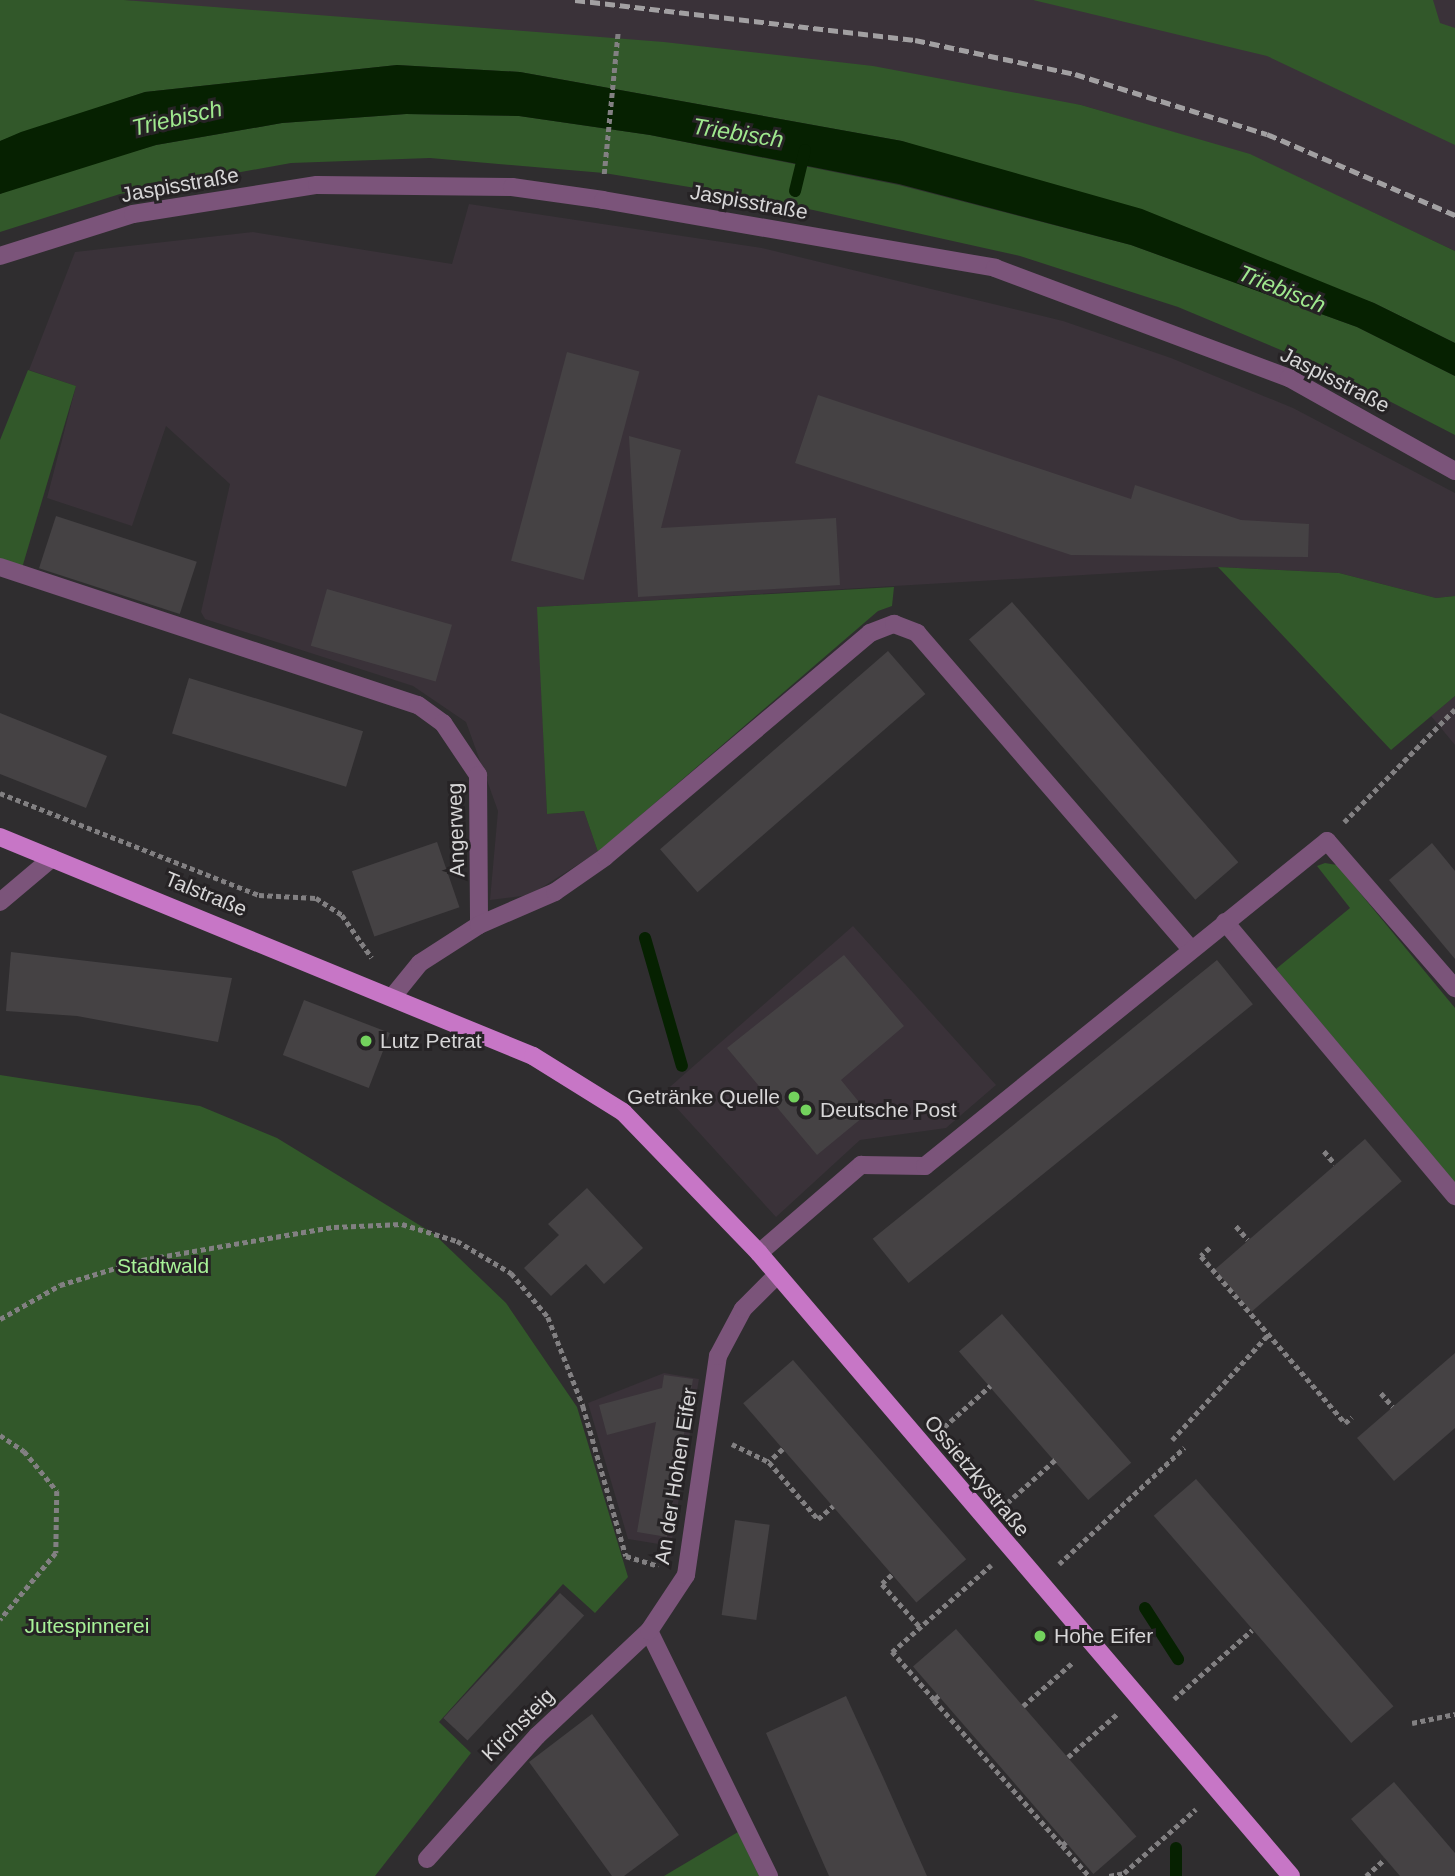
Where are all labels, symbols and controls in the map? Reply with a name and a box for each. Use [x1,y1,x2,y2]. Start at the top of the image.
water label: Triebisch [129,94,225,142]
water label: Triebisch [691,112,785,154]
street label: Jaspisstraße [119,162,241,208]
street label: Jaspisstraße [688,179,810,225]
water label: Triebisch [1234,259,1330,319]
street label: Jaspisstraße [1276,342,1394,418]
street label: Angerweg [442,782,470,878]
street label: Talstraße [161,866,251,922]
place label: Lutz Petrat [380,1028,482,1054]
marker: Lutz Petrat [358,1033,374,1049]
place label: Getränke Quelle [627,1084,780,1110]
marker: Getränke Quelle [786,1089,802,1105]
place label: Deutsche Post [820,1097,957,1123]
marker: Deutsche Post [798,1102,814,1118]
park label: Stadtwald [117,1253,209,1279]
street label: An der Hohen Eifer [650,1386,702,1566]
street label: Ossietzkystraße [919,1410,1035,1542]
park label: Jutespinnerei [25,1613,149,1639]
place label: Hohe Eifer [1054,1623,1153,1649]
marker: Hohe Eifer [1032,1628,1048,1644]
street label: Kirchsteig [476,1683,560,1767]

